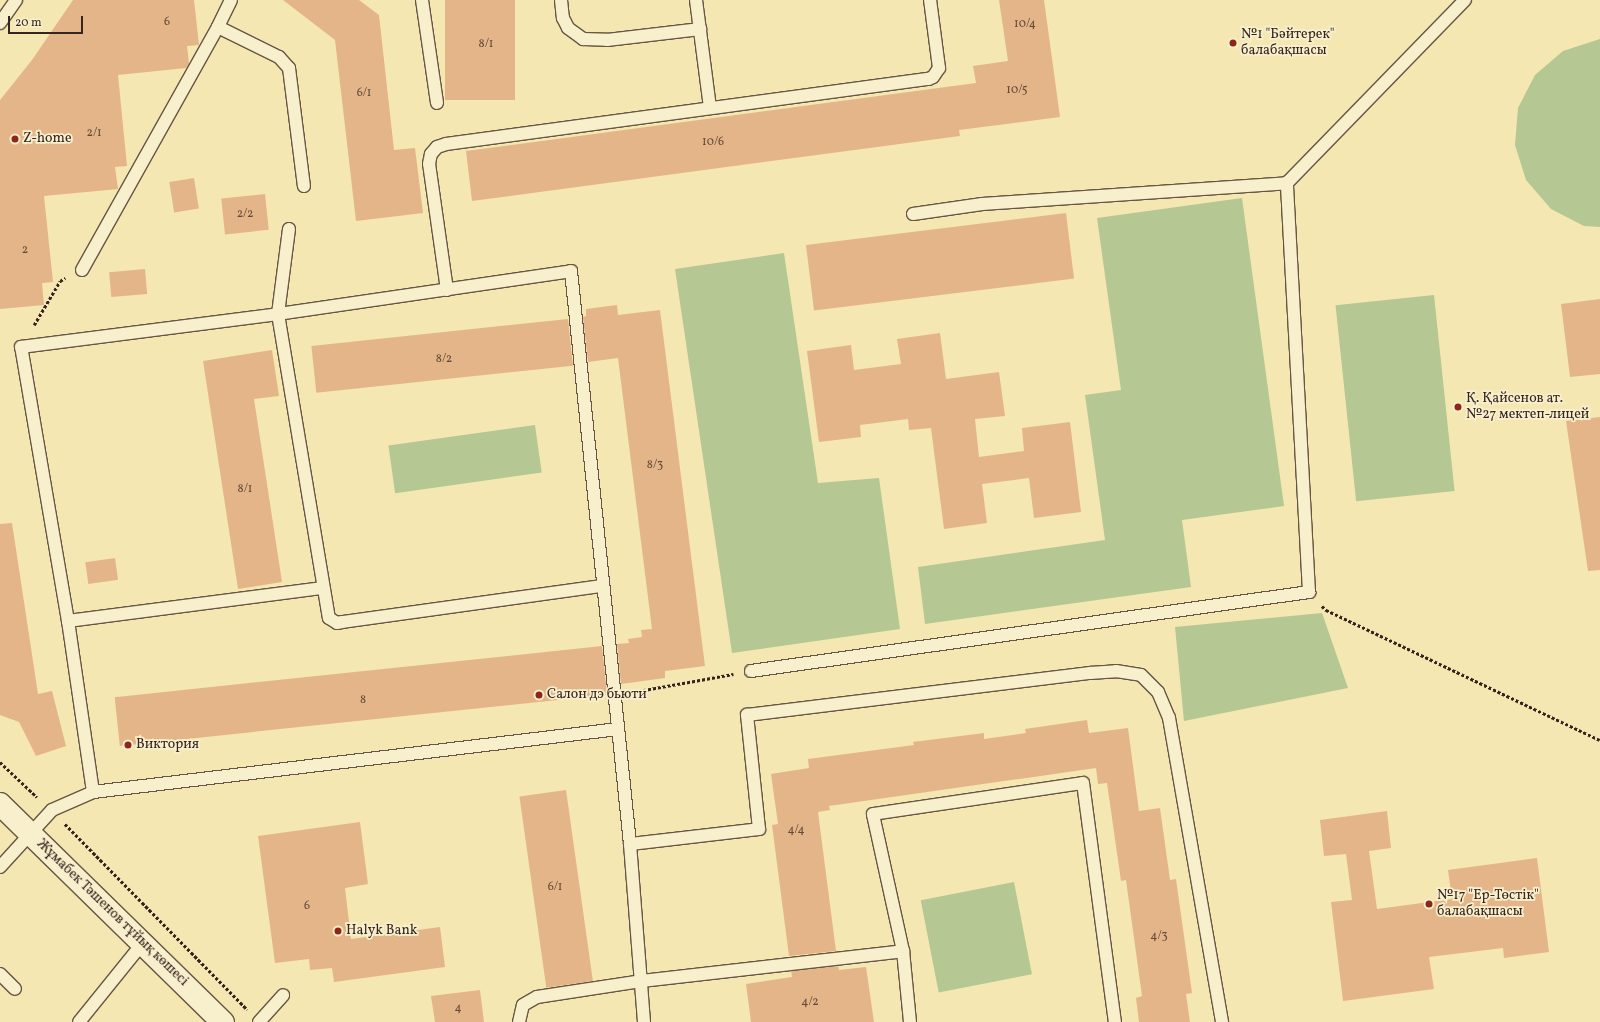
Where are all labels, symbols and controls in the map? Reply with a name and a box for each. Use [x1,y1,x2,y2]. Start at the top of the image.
scale bar [10,8,85,34]
text: 20 m [15,15,42,31]
house number: 6 [164,16,170,30]
house number: 10/4 [1014,18,1036,32]
place label: №1 "Бәйтерек" балабақшасы [1241,27,1335,60]
house number: 8/1 [479,38,493,52]
marker: №1 "Бәйтерек" балабақшасы [1228,38,1238,48]
house number: 10/5 [1006,84,1028,98]
house number: 6/1 [357,87,371,101]
house number: 2/1 [86,127,102,141]
place label: Z-home [23,131,72,147]
marker: Z-home [10,134,20,144]
house number: 10/6 [702,136,724,150]
house number: 2/2 [237,208,253,222]
house number: 2 [22,244,28,258]
house number: 8/2 [436,353,452,367]
place label: Қ. Қайсенов ат. №27 мектеп-лицей [1466,391,1589,424]
marker: Қ. Қайсенов ат. №27 мектеп-лицей [1453,402,1463,412]
house number: 8/3 [647,459,663,473]
house number: 8/1 [238,483,252,497]
place label: Салон дэ бьюти [547,687,647,703]
marker: Салон дэ бьюти [534,690,544,700]
house number: 8 [360,694,366,708]
place label: Виктория [136,737,199,753]
marker: Виктория [123,740,133,750]
house number: 4/4 [787,824,805,838]
street label: Жұмабек Тәшенов тұйық көшесі [32,836,192,990]
house number: 6/1 [548,881,562,895]
place label: №17 "Ер-Төстік" балабақшасы [1437,888,1539,920]
marker: №17 "Ер-Төстік" балабақшасы [1424,899,1434,909]
house number: 6 [304,900,310,914]
place label: Halyk Bank [346,923,417,939]
marker: Halyk Bank [333,926,343,936]
house number: 4/3 [1150,930,1168,944]
house number: 4/2 [801,996,819,1010]
house number: 4 [454,1002,462,1016]

